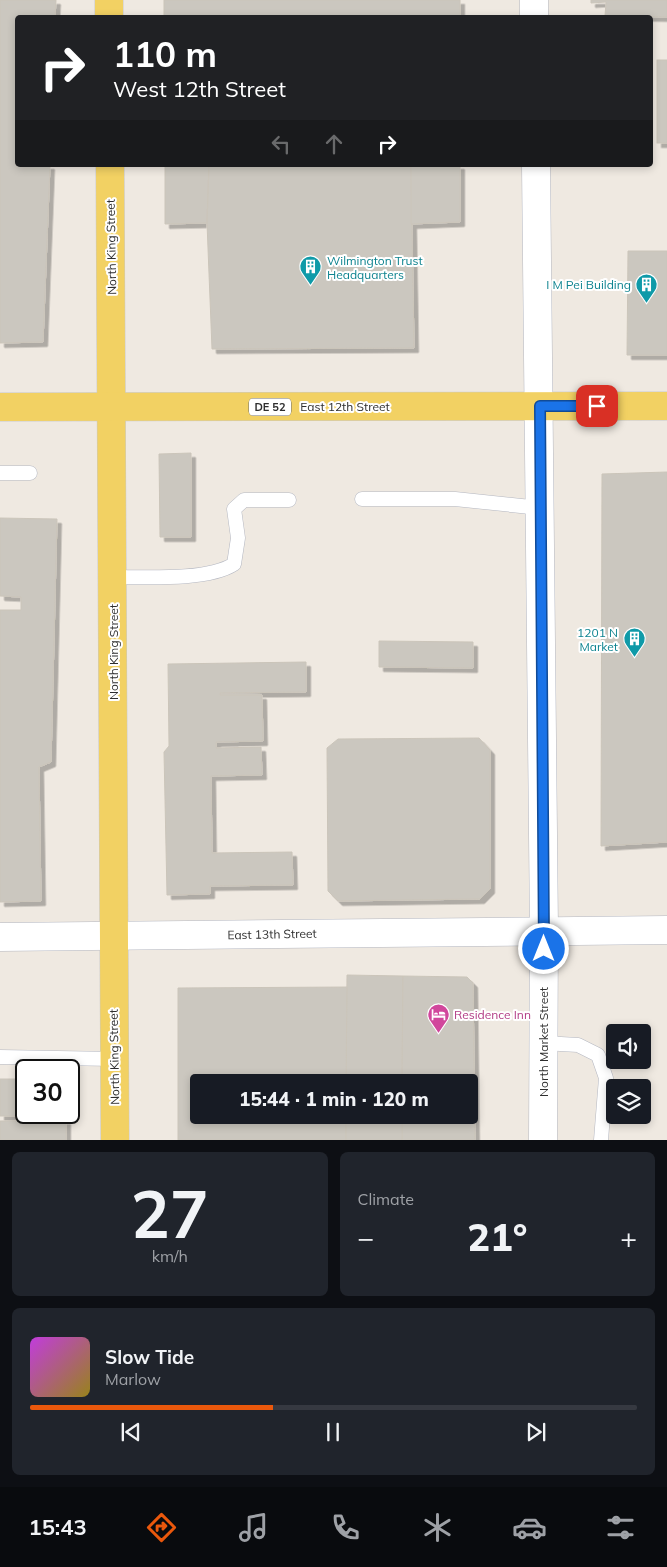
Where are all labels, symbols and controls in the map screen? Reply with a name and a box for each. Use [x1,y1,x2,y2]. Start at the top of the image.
text: 110 m [113,32,217,76]
icon: right [30,35,95,100]
text: West 12th Street [113,75,286,103]
icon: left [267,130,295,158]
icon: ahead [320,130,348,158]
icon: right [373,130,401,158]
street label: North King Street [103,199,119,295]
place label: Wilmington Trust Headquarters [327,253,423,282]
building icon: Wilmington Trust Headquarters [299,255,323,286]
building icon: I M Pei Building [635,272,659,303]
place label: I M Pei Building [546,277,631,292]
pin [576,385,618,427]
icon: arrive [583,392,611,420]
road number: DE 52 [249,398,291,416]
street label: East 12th Street [300,399,390,414]
street label: North King Street [106,604,121,700]
place label: 1201 N Market [577,625,618,654]
building icon: 1201 N Market [622,627,646,658]
position arrow [517,922,569,974]
street label: East 13th Street [227,926,317,942]
street label: North Market Street [536,987,551,1097]
hotel icon: Residence Inn [426,1002,450,1033]
place label: Residence Inn [454,1007,531,1022]
street label: North King Street [106,1009,122,1105]
map controls [606,1024,651,1124]
button: sound [606,1024,651,1069]
speed limit sign: 30 [15,1059,80,1124]
button: layers [606,1079,651,1124]
text: 15:44 · 1 min · 120 m [239,1087,429,1111]
text: 27 [131,1173,209,1254]
text: Climate [358,1189,414,1209]
text: 21° [467,1213,527,1261]
text: − [358,1220,374,1255]
text: + [620,1220,637,1255]
text: km/h [152,1246,188,1266]
text: Slow Tide [105,1345,194,1369]
text: Marlow [105,1369,161,1389]
icon: previous [117,1418,145,1446]
icon: pause [319,1418,347,1446]
icon: next [522,1418,550,1446]
icon: directions [144,1510,179,1545]
icon: music [236,1510,271,1545]
icon: phone [328,1510,363,1545]
icon: climate [420,1510,455,1545]
icon: car [512,1510,547,1545]
icon: filters [603,1510,638,1545]
text: 15:43 [28,1513,87,1541]

